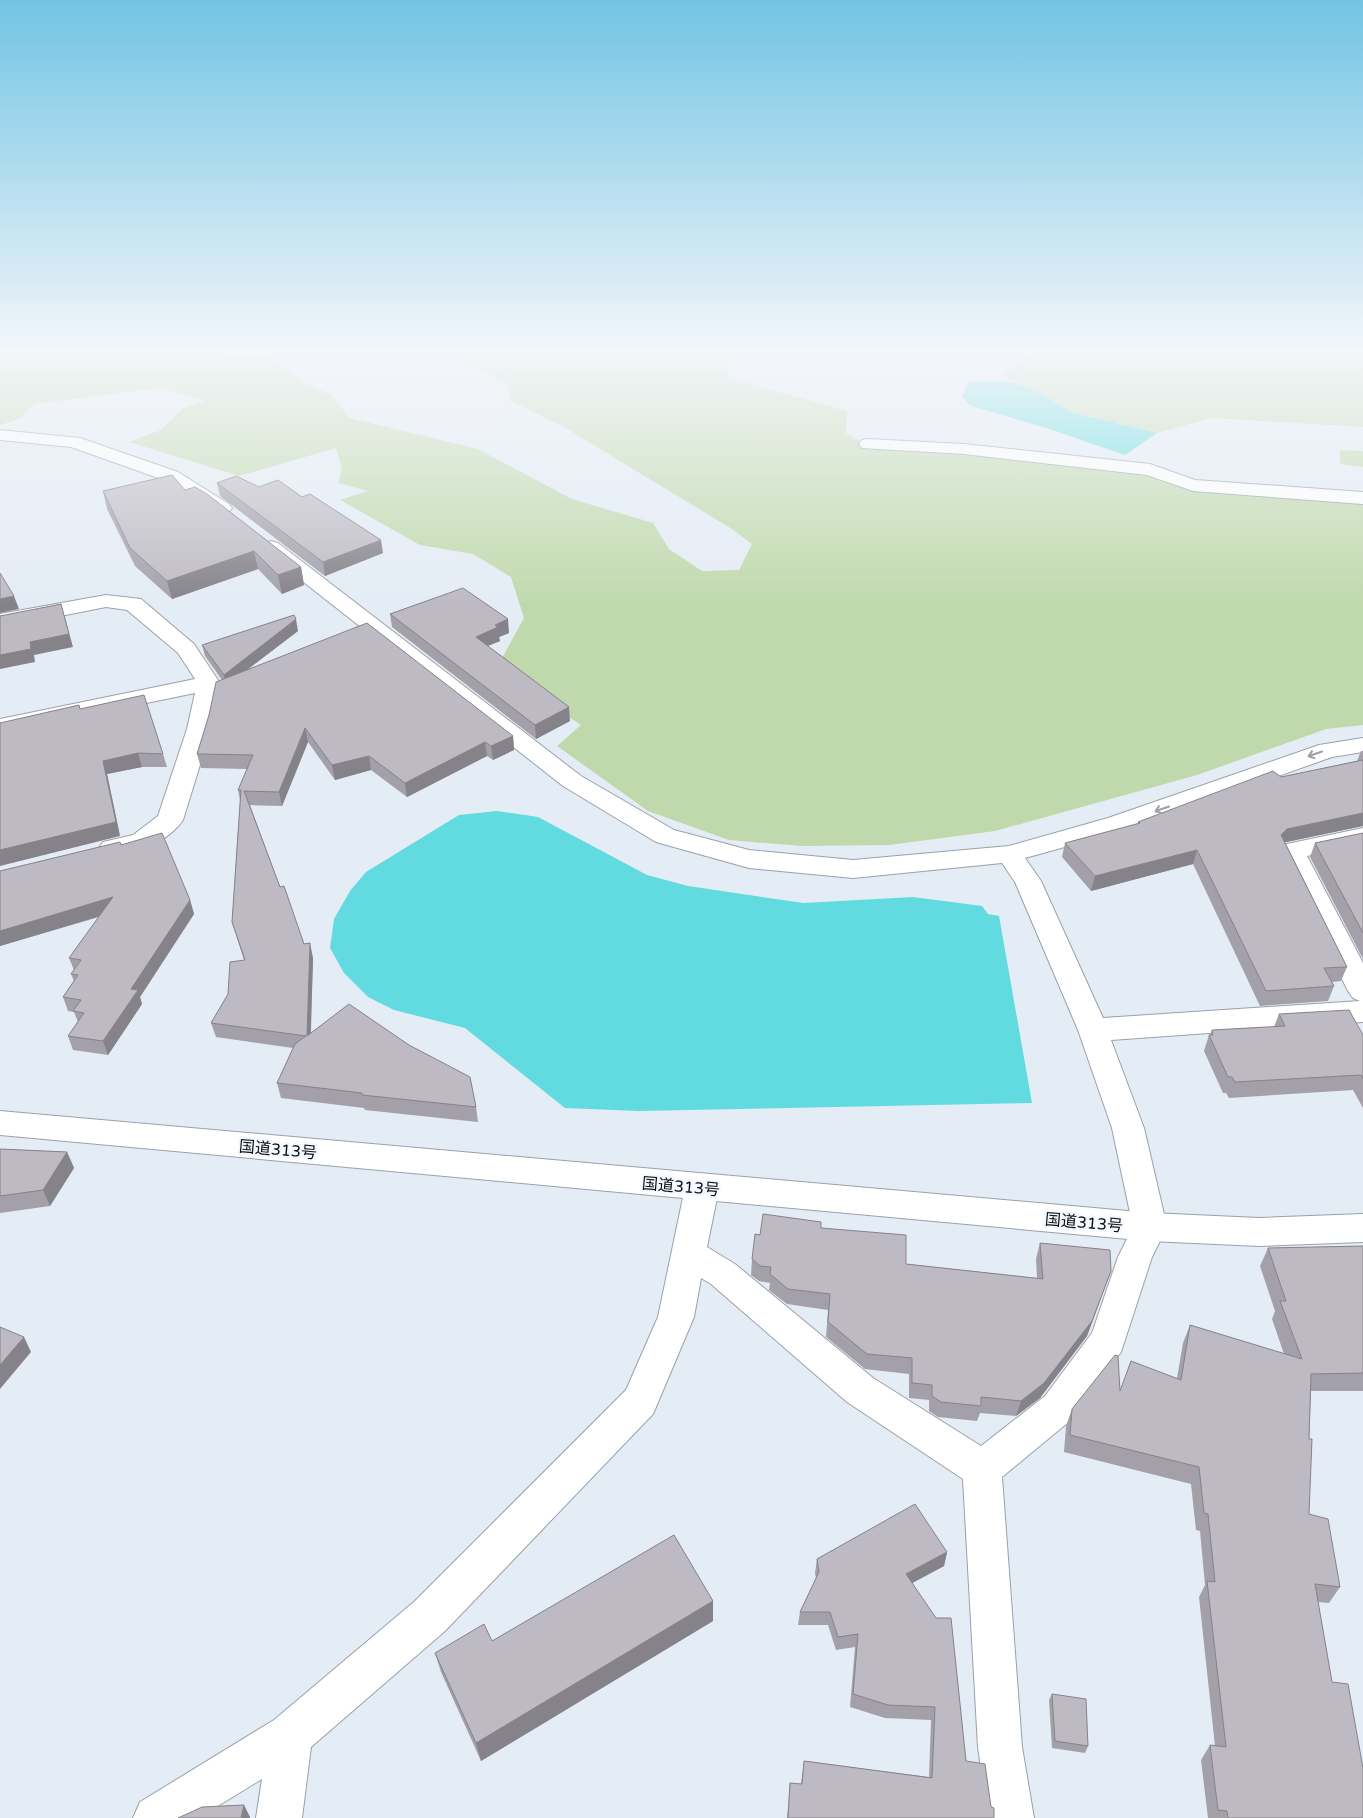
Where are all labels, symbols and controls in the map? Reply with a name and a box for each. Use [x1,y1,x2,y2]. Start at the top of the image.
one-way arrow [1308,750,1324,760]
one-way arrow [1154,804,1170,814]
street label: 国道313号 [238,1137,318,1163]
street label: 国道313号 [641,1174,721,1200]
street label: 国道313号 [1044,1210,1124,1236]

